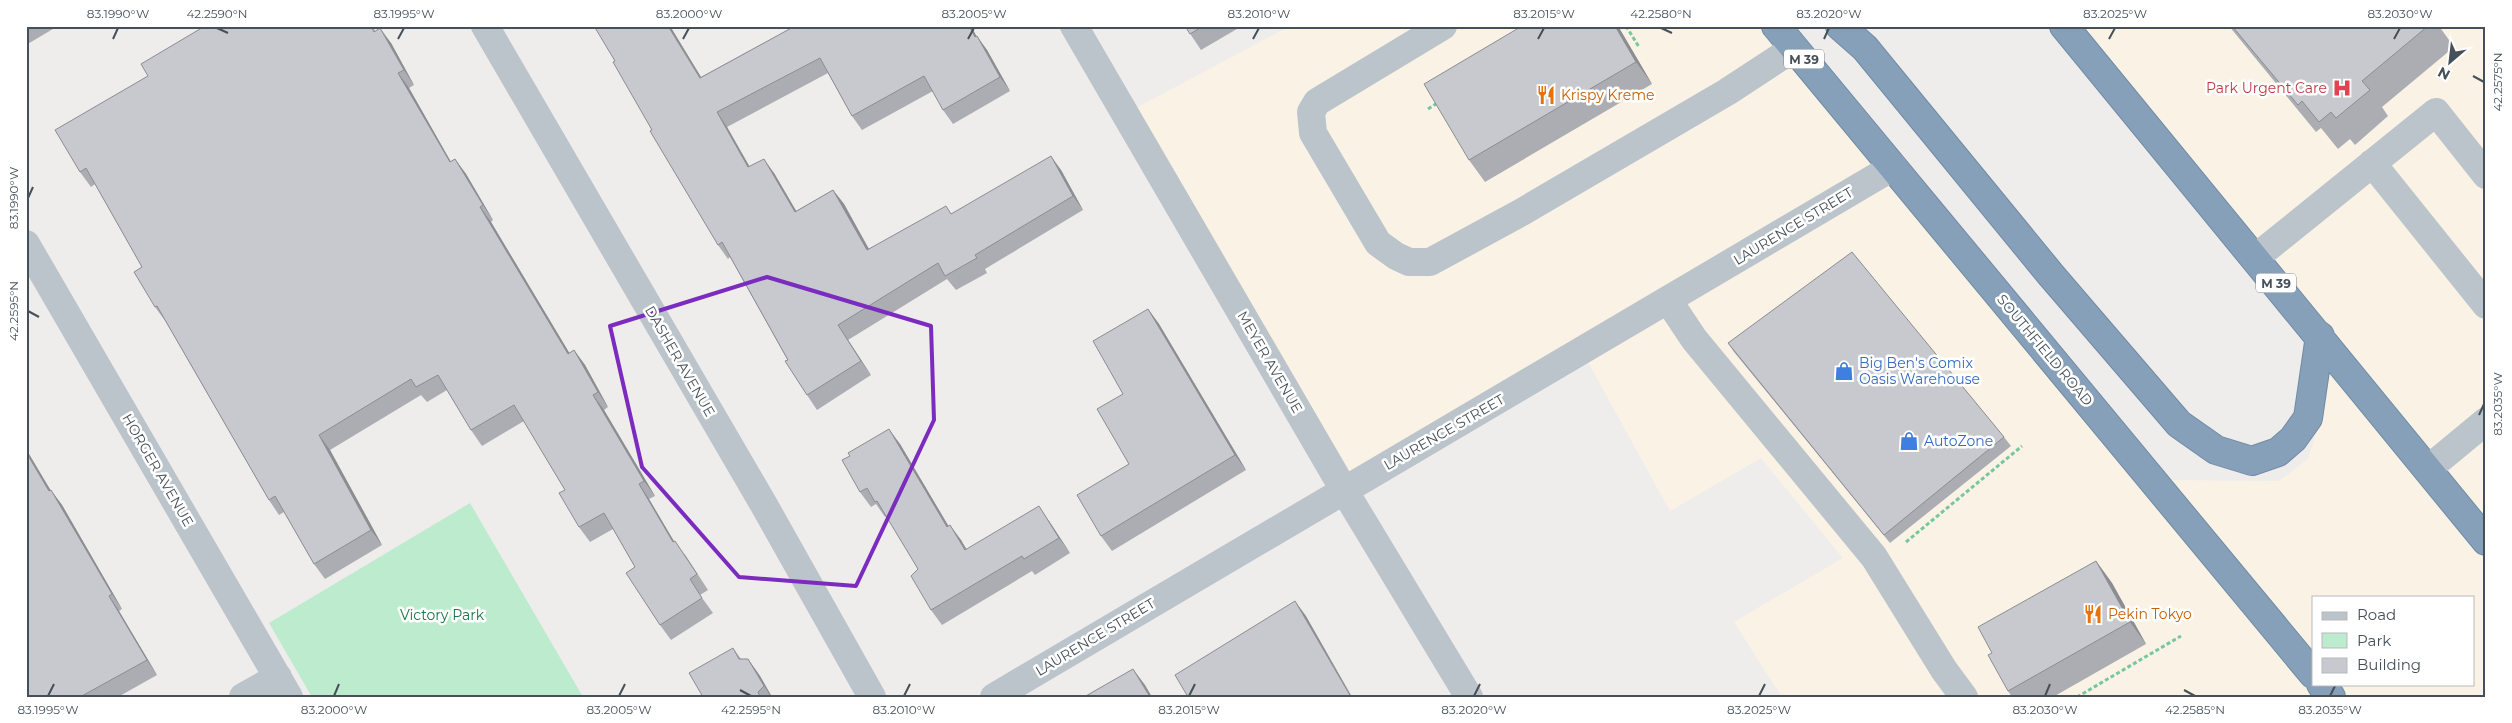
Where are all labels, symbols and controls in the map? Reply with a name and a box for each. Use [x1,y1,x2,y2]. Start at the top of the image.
text: 83.1990°W [87,6,149,21]
text: 42.2590°N [186,6,248,21]
text: 83.1995°W [373,6,435,21]
text: 83.2000°W [656,6,722,21]
text: 83.2005°W [941,6,1007,21]
text: 83.2010°W [1228,6,1290,21]
text: 83.2015°W [1513,6,1575,21]
text: 42.2580°N [1630,6,1692,21]
text: 83.2020°W [1796,6,1862,21]
text: 83.2025°W [2083,6,2147,21]
text: 83.2030°W [2367,6,2433,21]
north arrow [2424,38,2474,88]
road number: M 39 [1784,50,1824,68]
text: 42.2575°N [2490,52,2505,112]
text: N [2435,63,2453,84]
hospital icon: Park Urgent Care [2331,77,2353,99]
place label: Park Urgent Care [2206,79,2327,97]
restaurant icon: Krispy Kreme [1535,84,1557,106]
place label: Krispy Kreme [1561,86,1654,104]
text: 83.1990°W [6,167,21,229]
street label: LAURENCE STREET [1730,183,1856,269]
road number: M 39 [2256,274,2296,292]
text: 42.2595°N [6,281,21,341]
street label: SOUTHFIELD ROAD [1993,291,2097,409]
street label: DASHER AVENUE [641,302,719,420]
street label: MEYER AVENUE [1234,308,1306,416]
place label: Big Ben's Comix Oasis Warehouse [1859,354,1980,388]
shop icon: Big Ben's Comix Oasis Warehouse [1833,360,1855,382]
text: 83.2035°W [2490,372,2505,436]
street label: LAURENCE STREET [1380,390,1508,474]
street label: HORGER AVENUE [118,410,198,530]
shop icon: AutoZone [1898,430,1920,452]
place label: AutoZone [1924,432,1993,450]
street label: LAURENCE STREET [1032,594,1158,680]
legend [2312,596,2474,686]
restaurant icon: Pekin Tokyo [2082,603,2104,625]
place label: Pekin Tokyo [2108,605,2192,623]
text: Road [2357,605,2396,624]
park label: Victory Park [400,606,485,624]
text: Park [2357,631,2391,650]
text: Building [2357,655,2421,674]
text: 83.1995°W [17,702,79,717]
text: 83.2000°W [301,702,367,717]
text: 83.2005°W [586,702,652,717]
text: 42.2595°N [721,702,781,717]
text: 83.2010°W [873,702,935,717]
text: 83.2015°W [1158,702,1220,717]
text: 83.2020°W [1441,702,1507,717]
text: 83.2025°W [1727,702,1791,717]
text: 83.2030°W [2012,702,2078,717]
text: 42.2585°N [2165,702,2225,717]
text: 83.2035°W [2298,702,2362,717]

